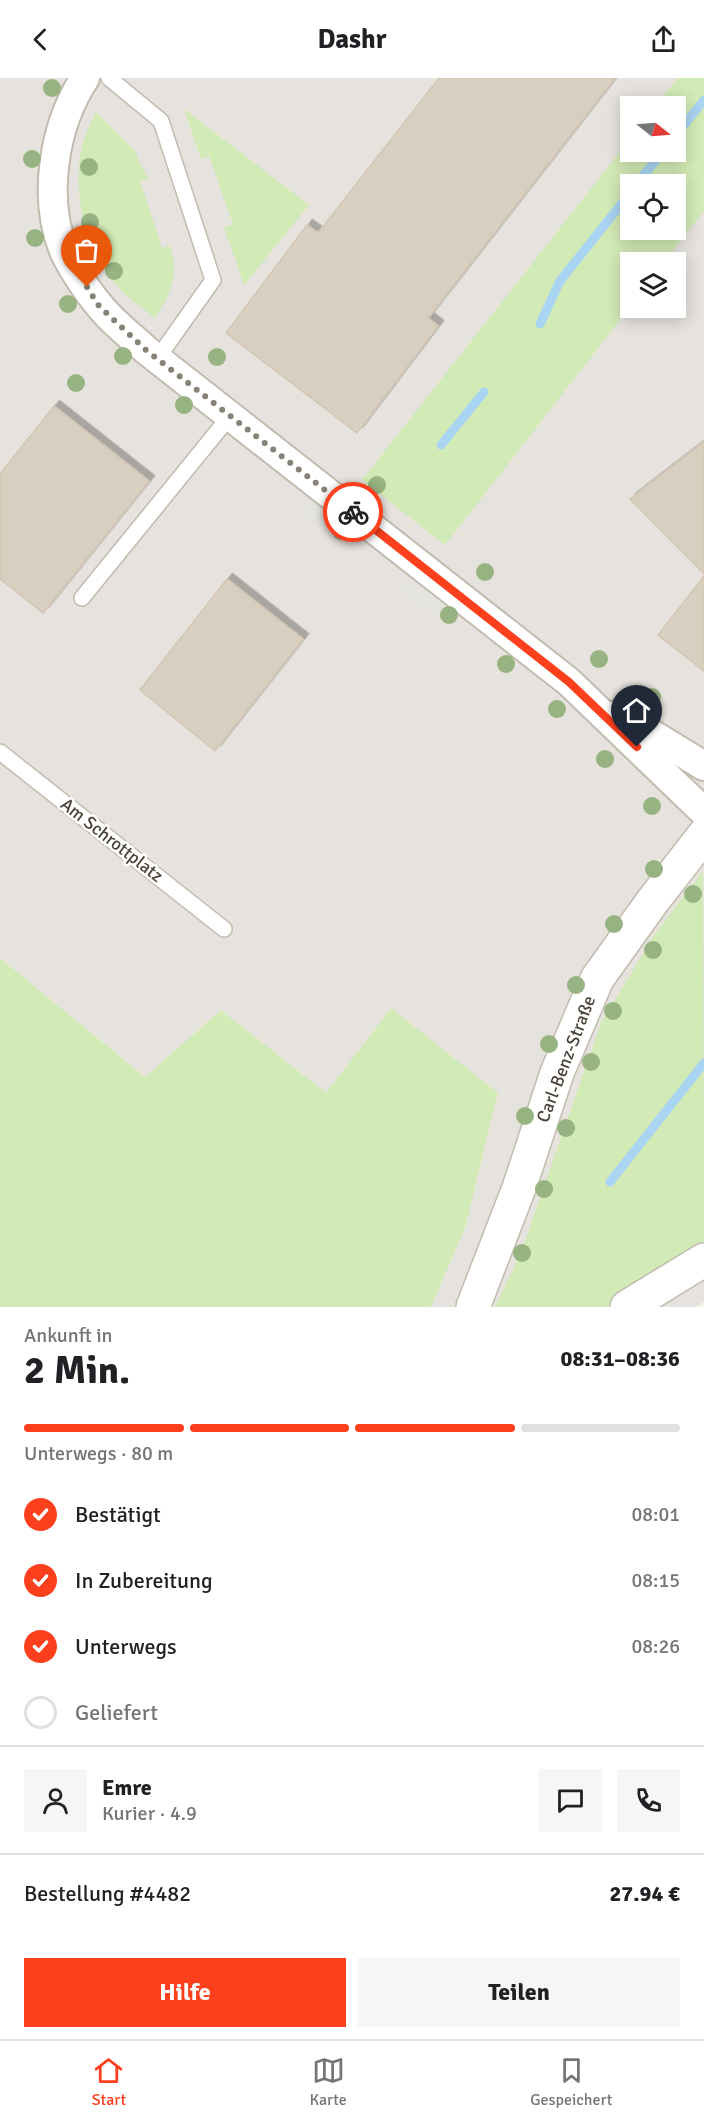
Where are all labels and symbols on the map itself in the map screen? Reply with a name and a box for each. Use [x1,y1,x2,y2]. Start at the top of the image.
north arrow [620,96,686,162]
pin [61,225,112,287]
courier [323,482,383,542]
pin [611,685,662,747]
street label: Am Schrottplatz [56,793,168,887]
street label: Carl-Benz-Straße [532,993,600,1125]

